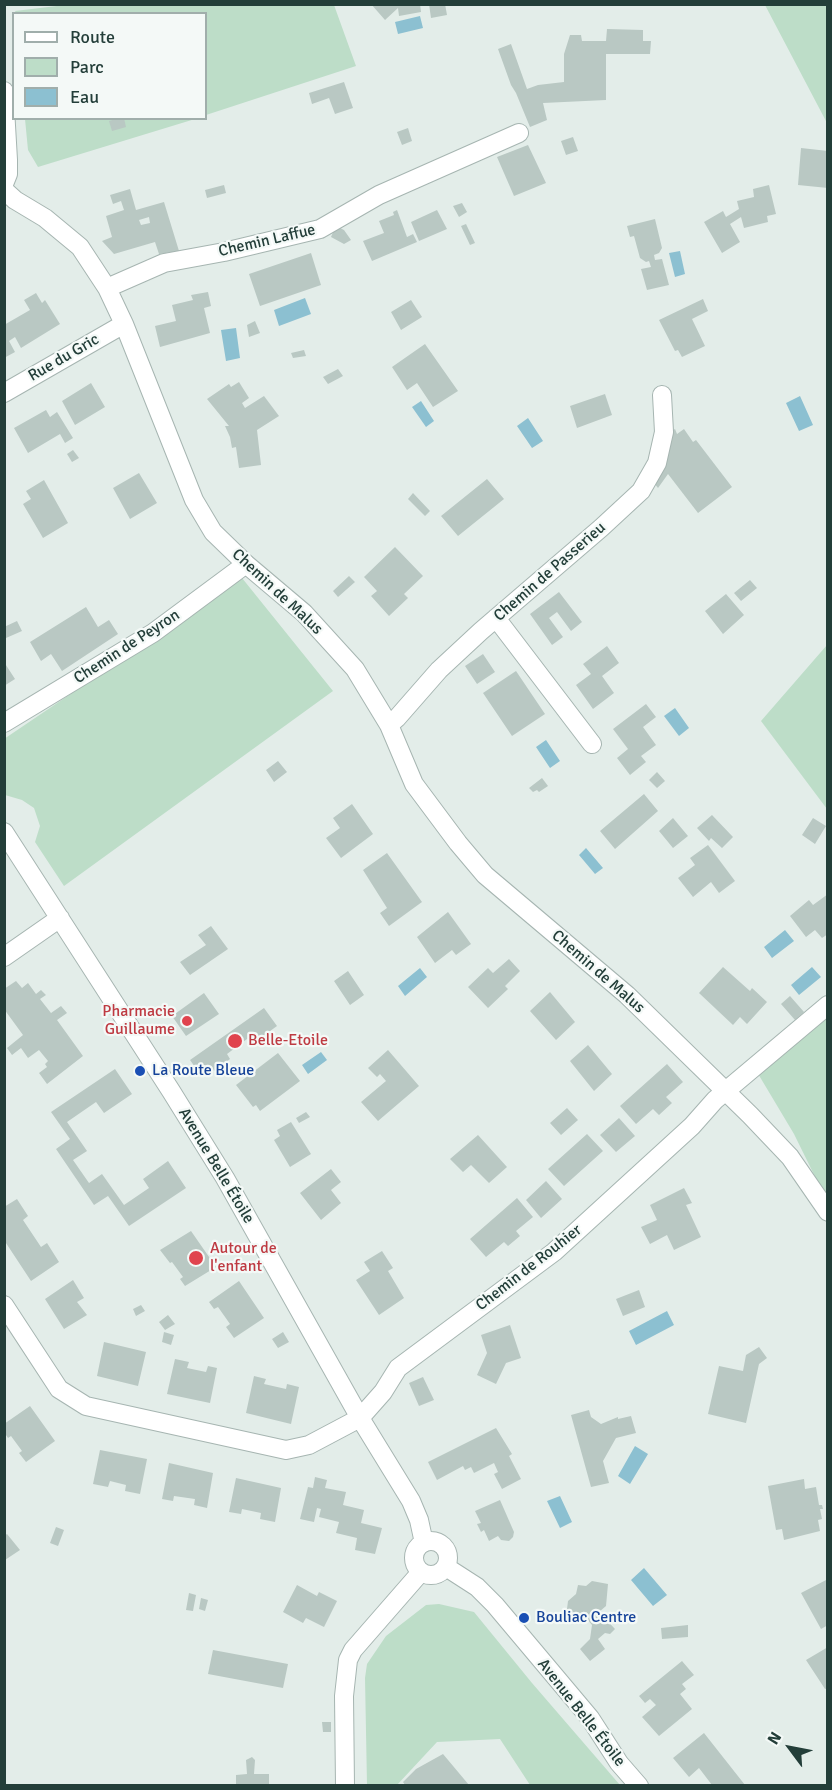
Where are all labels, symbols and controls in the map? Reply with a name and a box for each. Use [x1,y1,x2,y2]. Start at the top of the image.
legend [12,12,207,120]
text: Route [70,26,115,48]
text: Parc [70,56,104,78]
text: Eau [70,86,99,108]
street label: Chemin Laffue [217,221,317,261]
street label: Rue du Gric [25,330,103,386]
street label: Chemin de Passerieu [490,518,610,626]
street label: Chemin de Malus [228,545,326,639]
street label: Chemin de Peyron [70,606,184,688]
street label: Chemin de Malus [548,926,648,1018]
place label: Pharmacie Guillaume [102,1002,175,1040]
marker: Pharmacie Guillaume [180,1014,194,1028]
place label: Belle-Etoile [248,1031,328,1051]
marker: Belle-Etoile [226,1032,244,1050]
place label: La Route Bleue [152,1061,254,1081]
marker: La Route Bleue [133,1064,147,1078]
street label: Avenue Belle Étoile [174,1105,258,1227]
street label: Chemin de Rouhier [472,1221,586,1315]
place label: Autour de l'enfant [210,1239,277,1277]
marker: Autour de l'enfant [187,1249,205,1267]
place label: Bouliac Centre [536,1608,636,1628]
marker: Bouliac Centre [517,1611,531,1625]
street label: Avenue Belle Étoile [533,1655,629,1771]
north arrow [760,1718,820,1778]
text: N [763,1728,786,1748]

